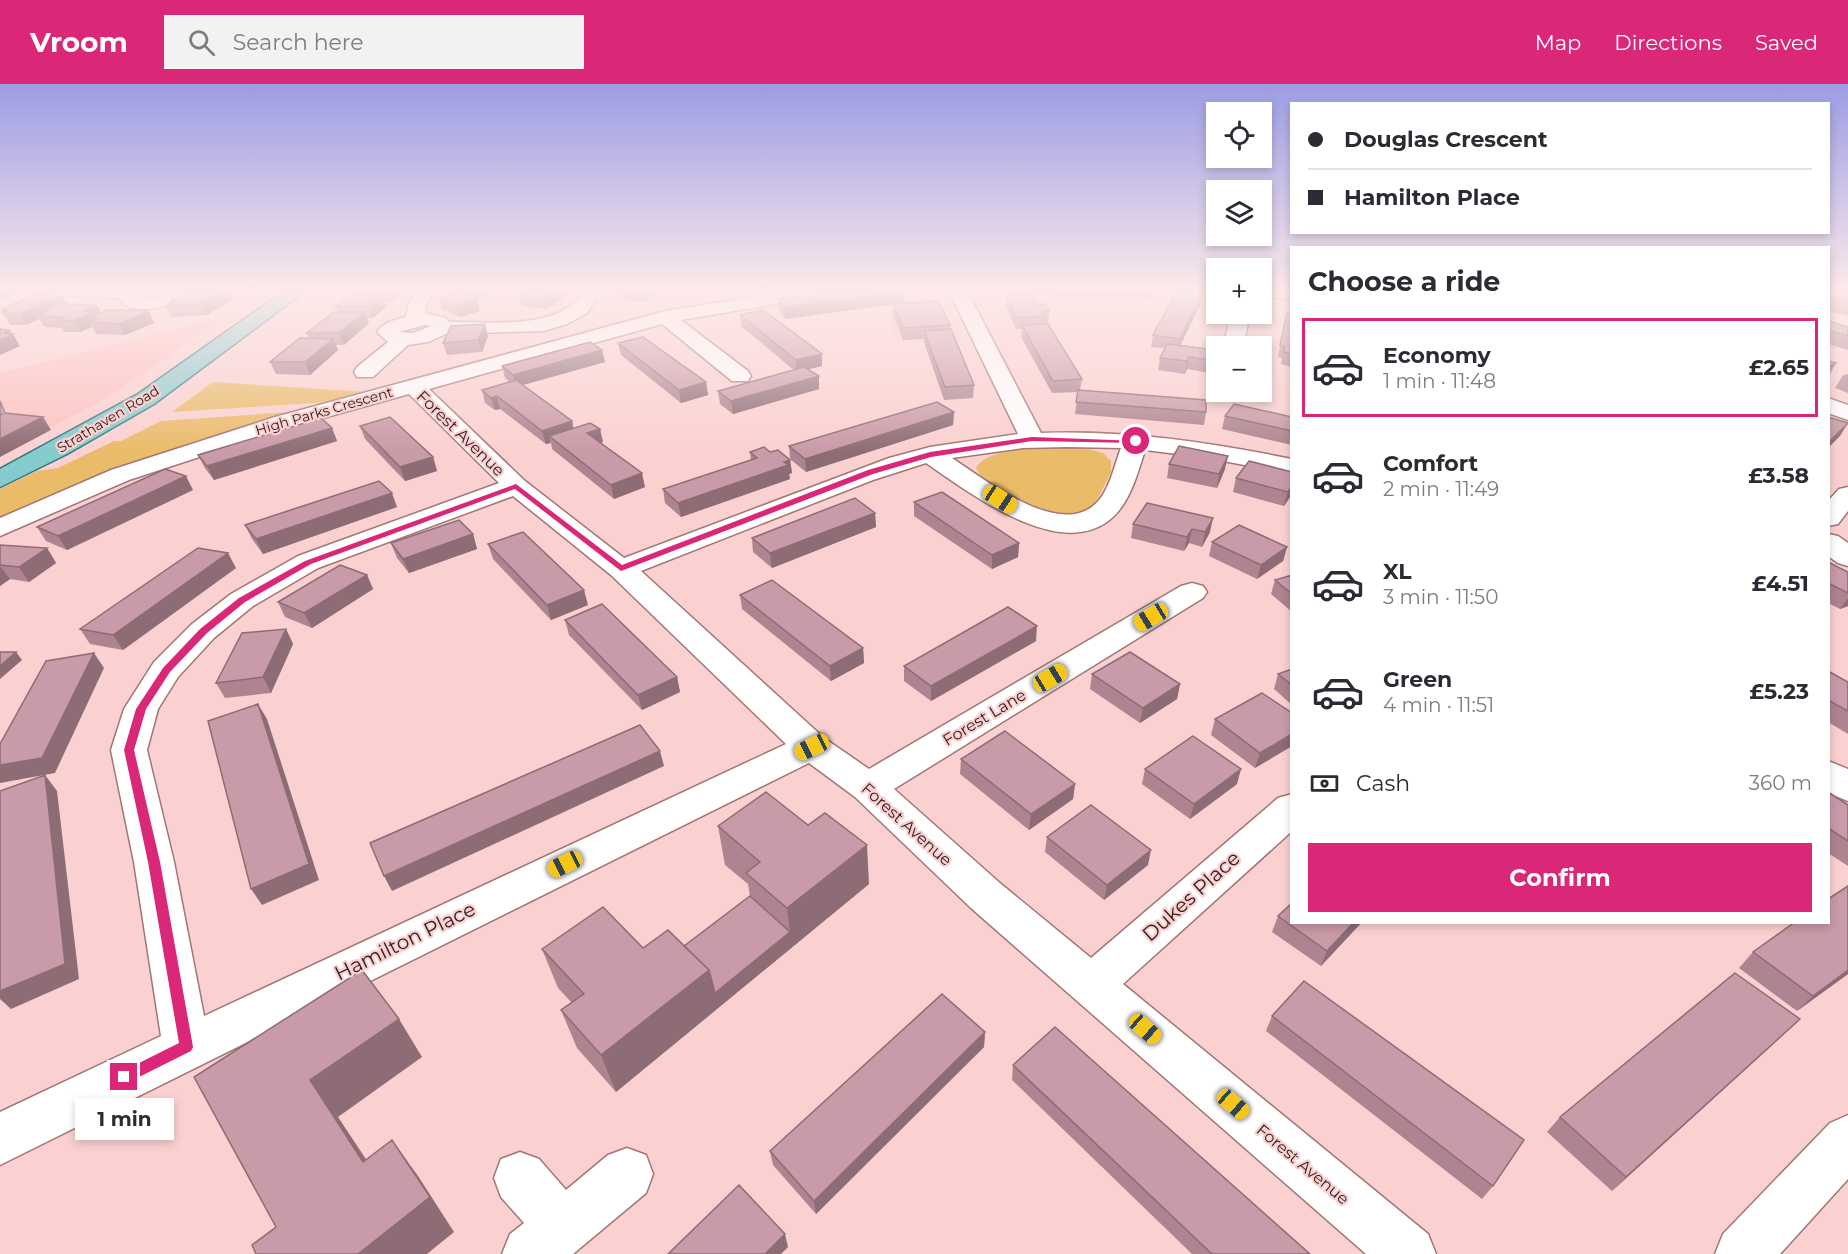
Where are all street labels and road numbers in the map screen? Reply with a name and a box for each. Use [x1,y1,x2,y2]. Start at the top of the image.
street label: Strathaven Road [53,381,163,457]
street label: High Parks Crescent [253,383,395,439]
street label: Forest Avenue [413,387,508,480]
street label: Forest Lane [939,685,1029,750]
street label: Forest Avenue [858,779,956,870]
street label: Dukes Place [1137,846,1245,946]
street label: Hamilton Place [331,897,479,985]
street label: Forest Avenue [1253,1120,1353,1209]

